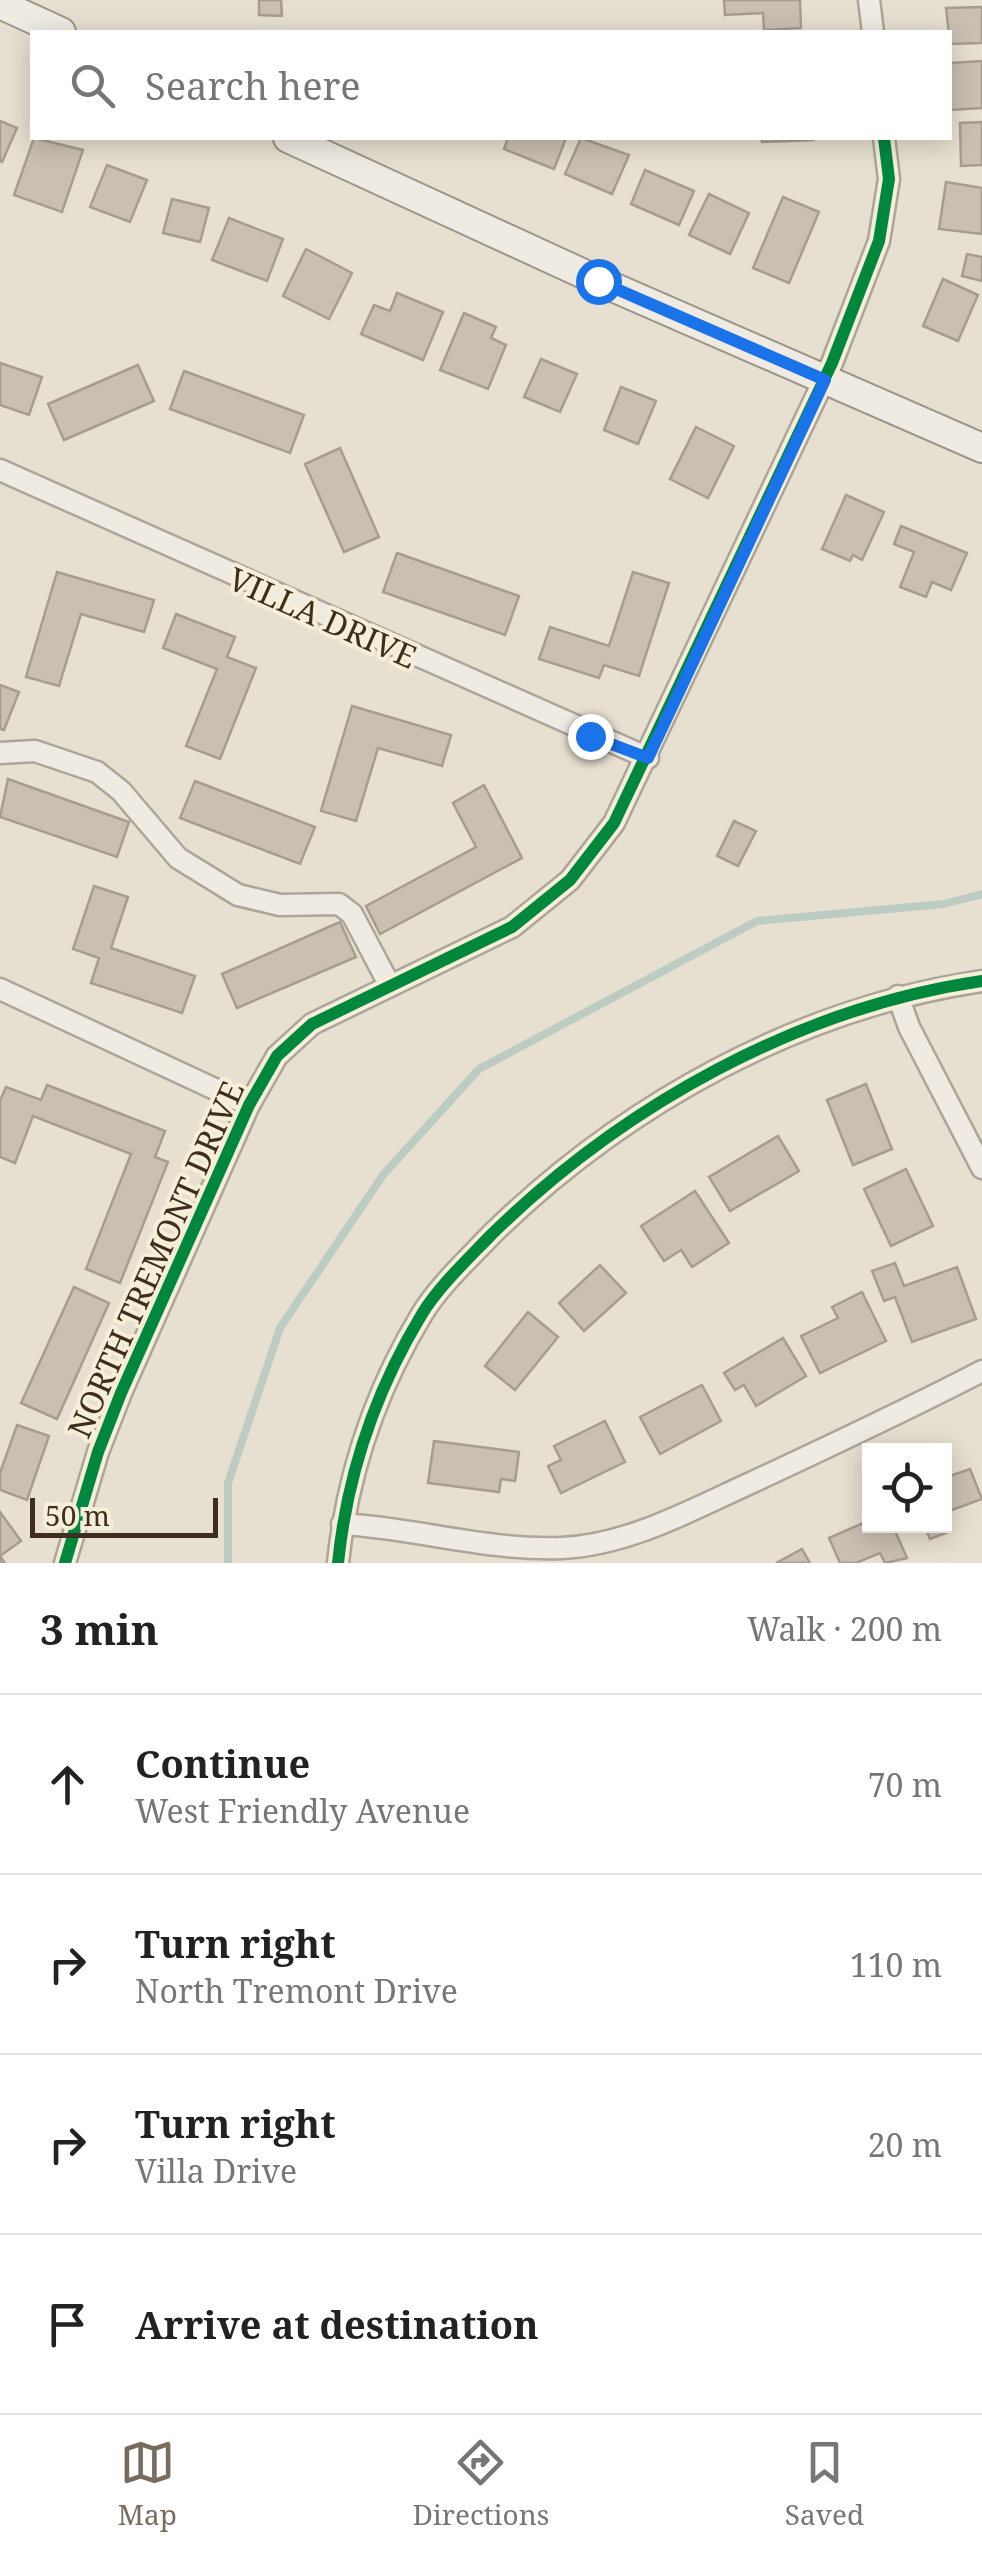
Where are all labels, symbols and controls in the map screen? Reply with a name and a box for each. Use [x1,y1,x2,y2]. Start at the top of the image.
search box [30,30,952,140]
icon: search [65,58,120,113]
text: Search here [145,59,361,111]
route start [576,259,622,305]
street label: VILLA DRIVE [222,556,424,678]
route end [568,714,614,760]
street label: NORTH TREMONT DRIVE [57,1074,253,1444]
map controls [862,1443,952,1533]
button: locate [862,1443,952,1533]
scale bar [30,1493,218,1538]
text: 50 m [45,1496,110,1534]
text: 3 min [40,1600,159,1657]
text: Walk · 200 m [747,1607,942,1650]
text: Continue [135,1737,310,1789]
icon: ahead [40,1757,95,1812]
text: 70 m [868,1763,942,1806]
text: West Friendly Avenue [135,1789,470,1832]
text: Turn right [135,1917,336,1969]
icon: right [40,1937,95,1992]
text: 110 m [850,1943,942,1986]
text: North Tremont Drive [135,1969,458,2012]
text: Turn right [135,2097,336,2149]
icon: right [40,2117,95,2172]
text: 20 m [868,2123,942,2166]
text: Villa Drive [135,2149,297,2192]
icon: arrive [40,2297,95,2352]
text: Arrive at destination [135,2298,539,2350]
tab: Map [118,2435,177,2533]
tab: Directions [412,2435,549,2533]
tab: Saved [785,2435,864,2533]

